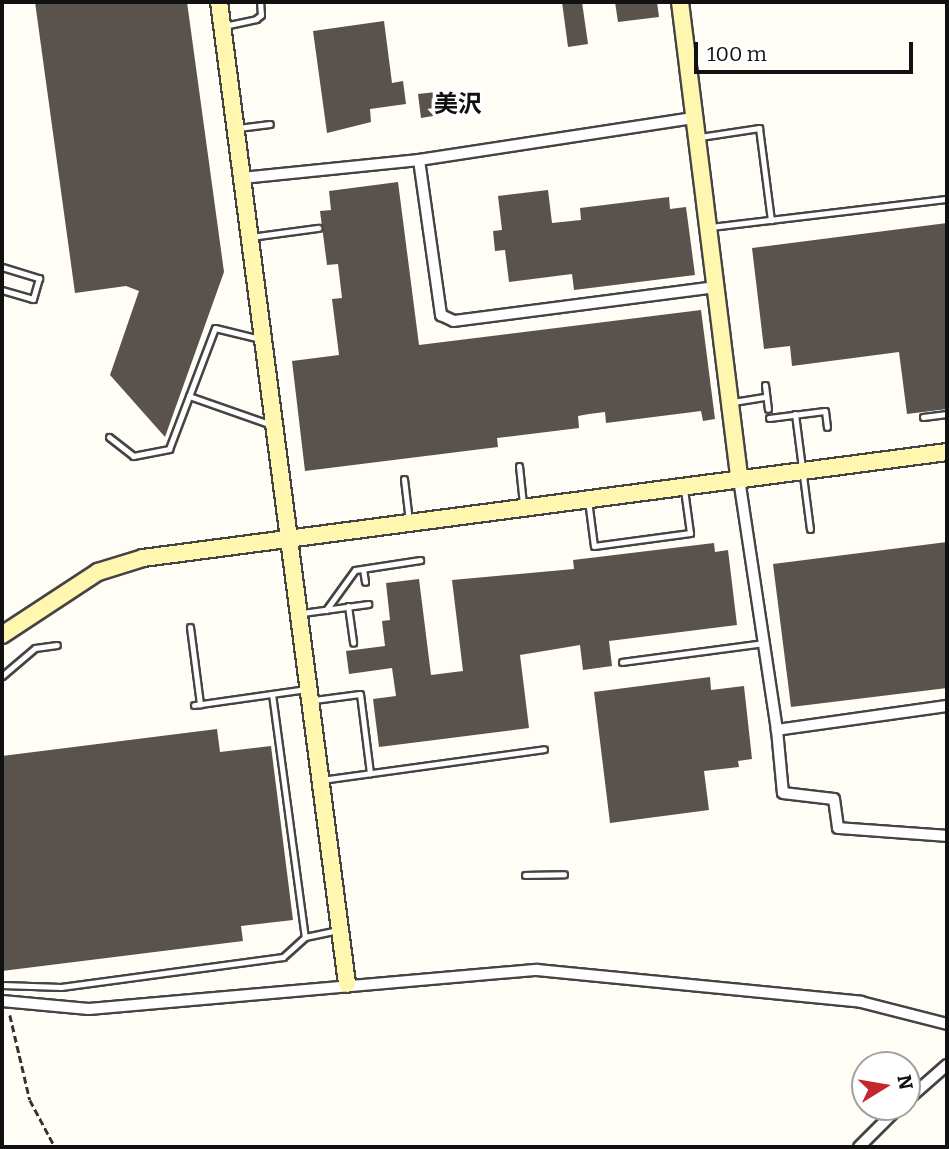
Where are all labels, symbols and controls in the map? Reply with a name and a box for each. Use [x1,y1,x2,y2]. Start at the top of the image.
scale bar [697,28,916,72]
text: 100 m [707,41,767,67]
district label: 美沢 [434,91,482,119]
north arrow [851,1051,921,1121]
text: N [892,1073,918,1092]

